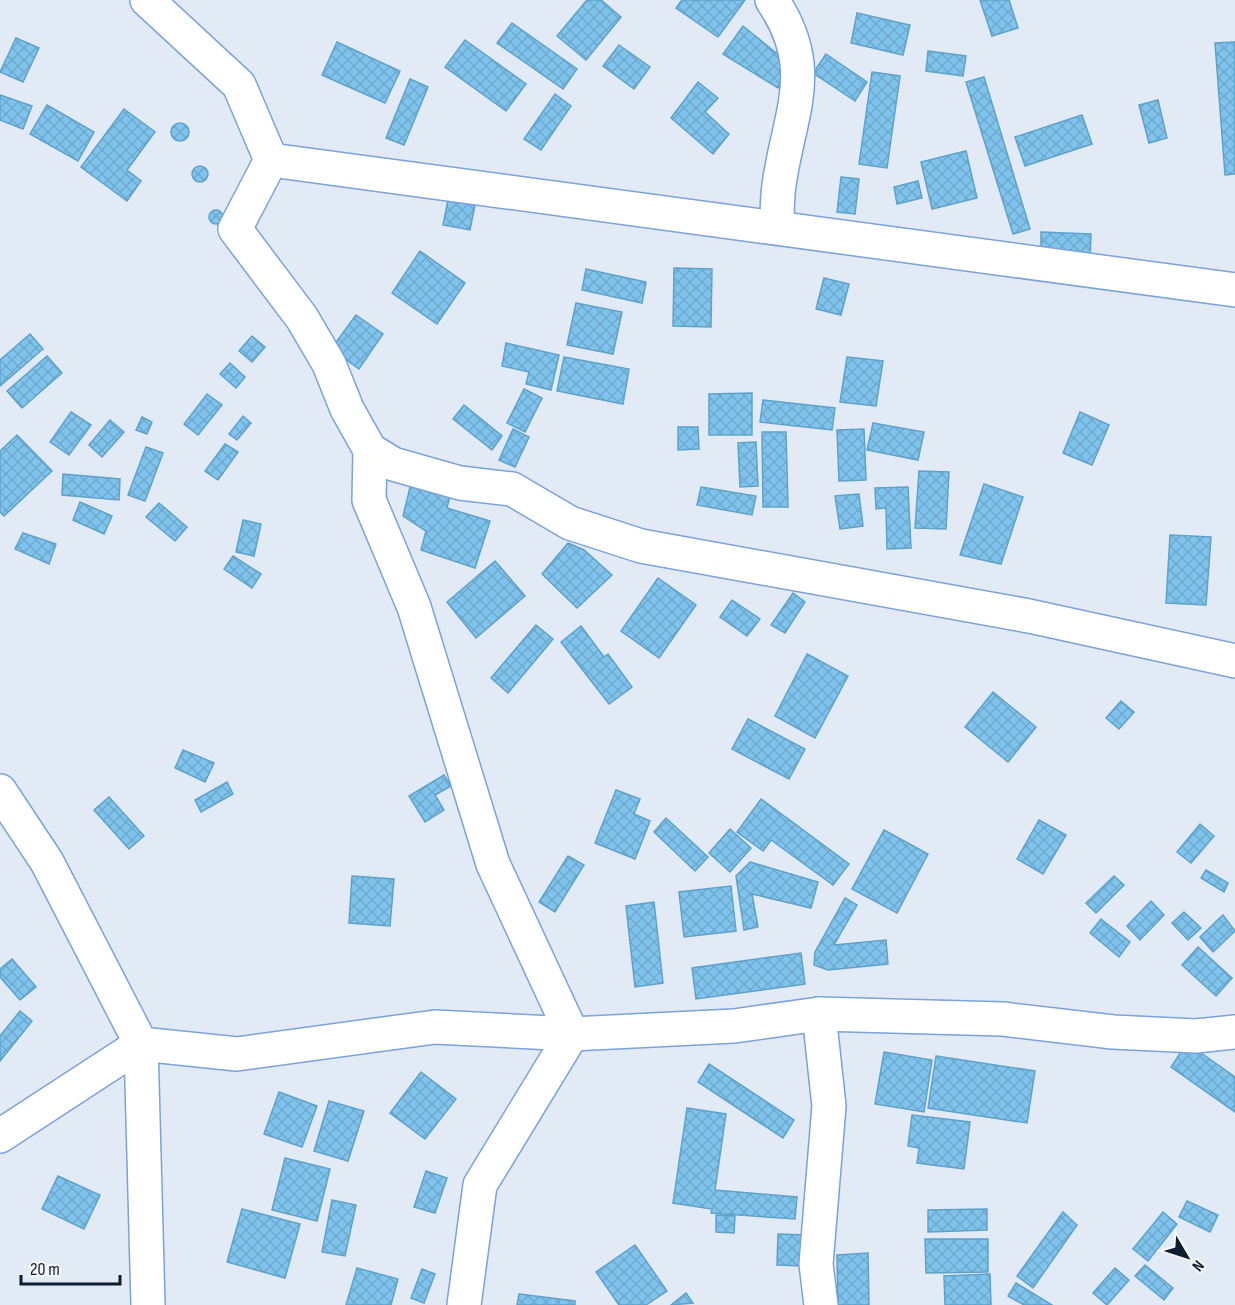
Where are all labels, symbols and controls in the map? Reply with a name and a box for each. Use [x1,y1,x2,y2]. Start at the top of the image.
north arrow [1157,1227,1217,1287]
scale bar [21,1248,120,1286]
text: N [1187,1256,1208,1275]
text: 20 m [30,1259,60,1280]

